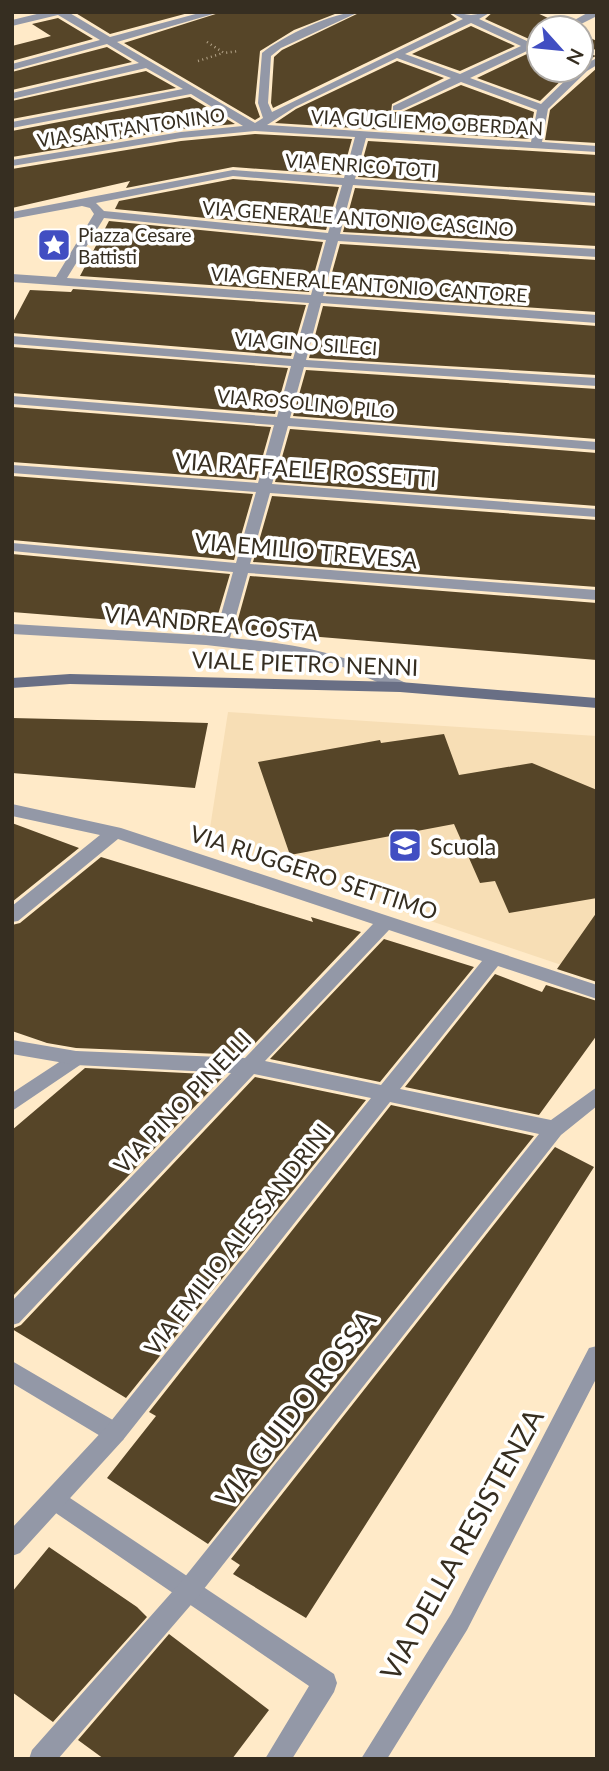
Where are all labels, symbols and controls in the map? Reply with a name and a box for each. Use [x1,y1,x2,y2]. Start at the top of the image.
north arrow [525,14,595,84]
text: N [562,45,589,69]
street label: VIA SANT'ANTONINO [36,102,226,152]
street label: VIA GUGLIEMO OBERDAN [310,104,544,140]
street label: VIA ENRICO TOTI [285,148,437,182]
street label: VIA GENERALE ANTONIO CASCINO [202,196,514,240]
place label: Piazza Cesare Battisti [78,223,192,268]
place icon: Piazza Cesare Battisti [35,226,73,264]
street label: VIA GENERALE ANTONIO CANTORE [210,261,528,307]
street label: VIA GINO SILECI [234,327,378,359]
street label: VIA ROSOLINO PILO [216,384,396,422]
street label: VIA RAFFAELE ROSSETTI [174,446,438,492]
street label: VIA EMILIO TREVESA [193,526,419,574]
street label: VIA ANDREA COSTA [103,600,319,646]
street label: VIALE PIETRO NENNI [191,645,419,681]
street label: VIA RUGGERO SETTIMO [187,819,441,925]
school or university icon: Scuola [386,827,424,865]
place label: Scuola [430,832,496,860]
street label: VIA PINO PINELLI [107,1025,257,1179]
street label: VIA EMILIO ALESSANDRINI [138,1118,336,1360]
street label: VIA GUIDO ROSSA [208,1303,382,1513]
street label: VIA DELLA RESISTENZA [372,1402,550,1686]

